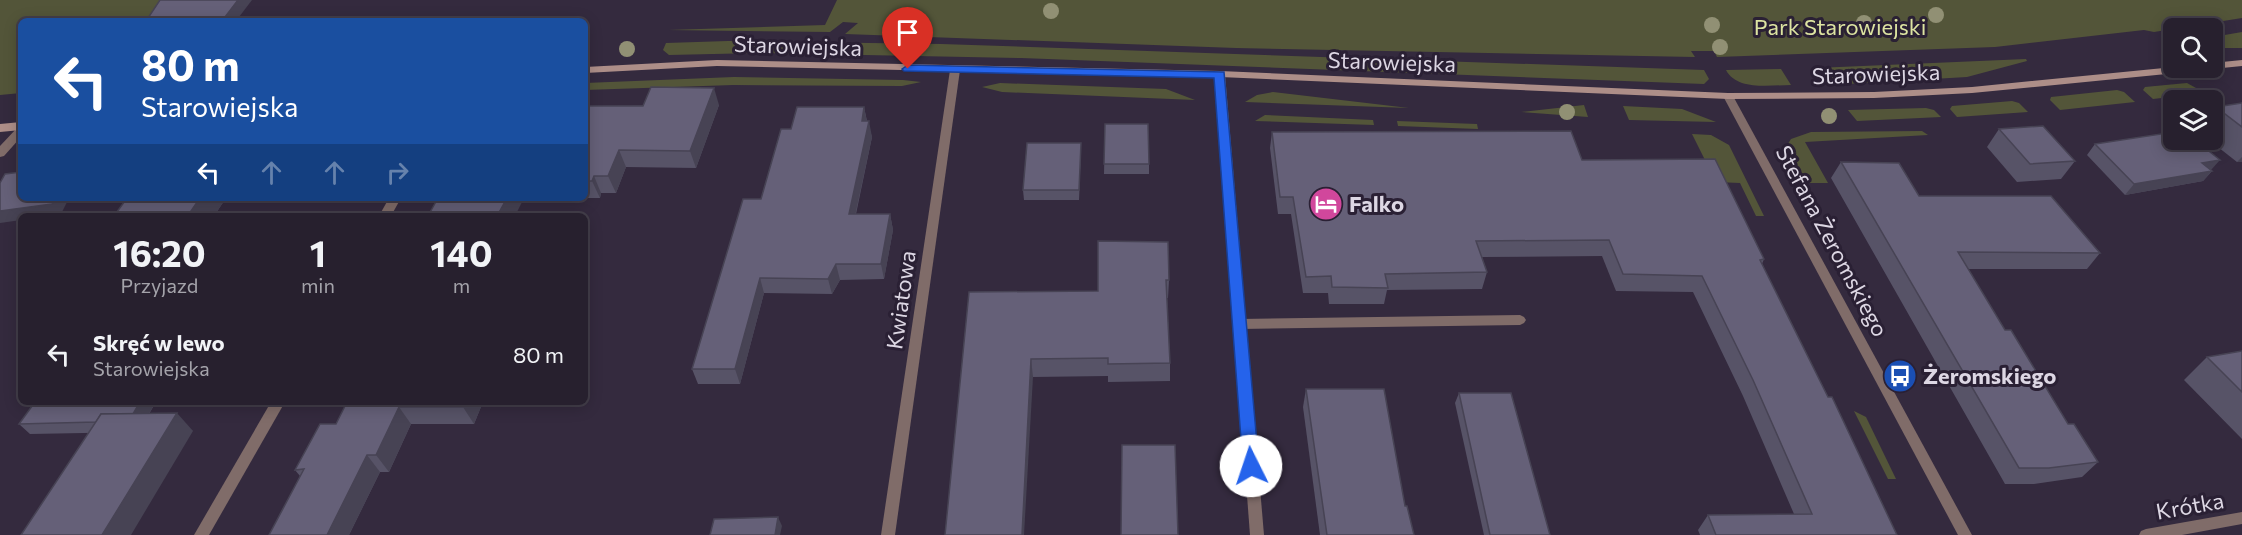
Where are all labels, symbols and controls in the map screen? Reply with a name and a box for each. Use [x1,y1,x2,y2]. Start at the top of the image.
pin [882,7,933,69]
park label: Park Starowiejski [1754,13,1926,40]
icon: arrive [891,16,924,49]
map controls [2163,18,2223,150]
button: search [2163,18,2223,78]
street label: Starowiejska [733,30,863,61]
text: 80 m [141,38,240,90]
icon: left [42,42,120,120]
street label: Starowiejska [1327,46,1457,77]
street label: Starowiejska [1811,58,1941,89]
text: Starowiejska [141,90,298,123]
button: layers [2163,90,2223,150]
street label: Stefana Żeromskiego [1771,141,1894,341]
icon: left [192,156,225,189]
icon: ahead [255,156,288,189]
icon: ahead [318,156,351,189]
icon: right [381,156,414,189]
hotel icon: Falko [1308,186,1344,222]
place label: Falko [1349,190,1404,217]
text: 16:20 [113,230,206,274]
text: 1 [310,230,326,274]
text: 140 [430,230,493,274]
street label: Kwiatowa [880,249,921,351]
text: Przyjazd [121,273,198,297]
text: min [301,273,335,297]
text: m [453,273,470,297]
text: Skręć w lewo [93,329,225,356]
icon: left [42,338,75,371]
text: 80 m [513,341,564,368]
text: Starowiejska [93,356,210,380]
bus stop icon: Żeromskiego [1882,358,1918,394]
place label: Żeromskiego [1923,362,2056,389]
position arrow [1219,434,1283,498]
street label: Krótka [2154,486,2226,525]

